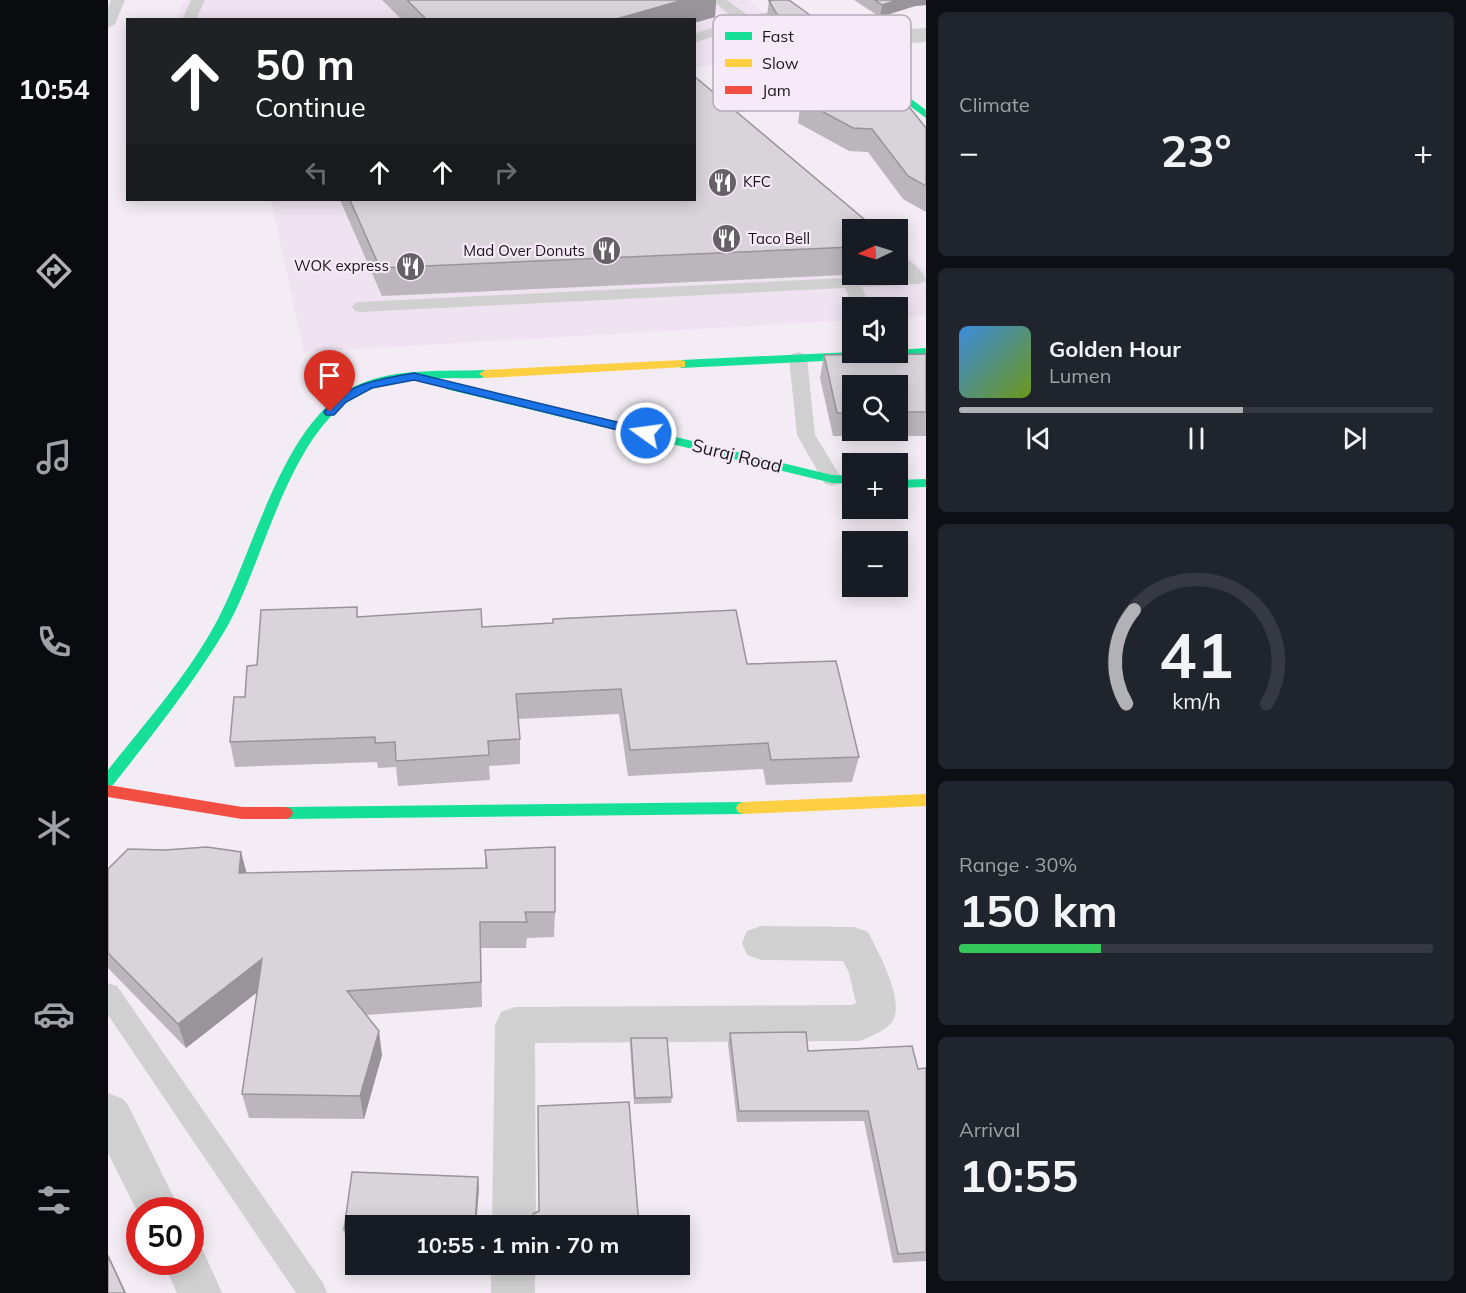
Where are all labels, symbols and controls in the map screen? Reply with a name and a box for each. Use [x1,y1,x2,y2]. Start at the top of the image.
legend [713,15,911,111]
text: Fast [762,26,794,46]
text: 50 m [255,38,355,91]
icon: ahead [156,42,234,120]
text: Slow [762,53,799,73]
text: 10:54 [18,72,90,106]
text: Jam [762,80,791,100]
text: Continue [255,90,366,124]
text: Climate [959,92,1030,117]
text: 23° [1160,122,1232,178]
text: − [959,131,979,172]
text: + [1413,131,1433,172]
icon: left [300,156,333,189]
icon: ahead [363,156,396,189]
icon: ahead [426,156,459,189]
icon: right [489,156,522,189]
restaurant icon: KFC [706,166,738,198]
place label: KFC [743,172,771,191]
north arrow [842,219,908,285]
map controls [842,219,908,597]
restaurant icon: Taco Bell [711,223,743,255]
place label: Taco Bell [748,229,810,248]
restaurant icon: Mad Over Donuts [590,235,622,267]
place label: Mad Over Donuts [463,241,585,260]
icon: directions [33,250,75,292]
restaurant icon: WOK express [394,250,426,282]
place label: WOK express [294,256,389,275]
button: sound [842,297,908,363]
text: Golden Hour [1049,335,1181,363]
pin [304,350,355,412]
icon: arrive [313,359,346,392]
text: Lumen [1049,363,1111,388]
button: search [842,375,908,441]
position arrow [614,401,678,465]
icon: previous [1022,422,1055,455]
icon: pause [1180,422,1213,455]
icon: next [1338,422,1371,455]
street label: Suraj Road [690,433,785,478]
icon: music [33,436,75,478]
button: + [842,453,908,519]
button: − [842,531,908,597]
text: 41 [1159,615,1233,694]
icon: phone [33,621,75,663]
text: km/h [1172,687,1220,714]
icon: climate [33,807,75,849]
text: Range · 30% [959,852,1077,877]
text: 150 km [959,882,1118,938]
icon: car [33,993,75,1035]
text: Arrival [959,1117,1020,1142]
text: 10:55 [959,1147,1078,1203]
icon: filters [33,1179,75,1221]
speed limit sign: 50 [126,1197,204,1275]
text: 10:55 · 1 min · 70 m [416,1231,619,1259]

